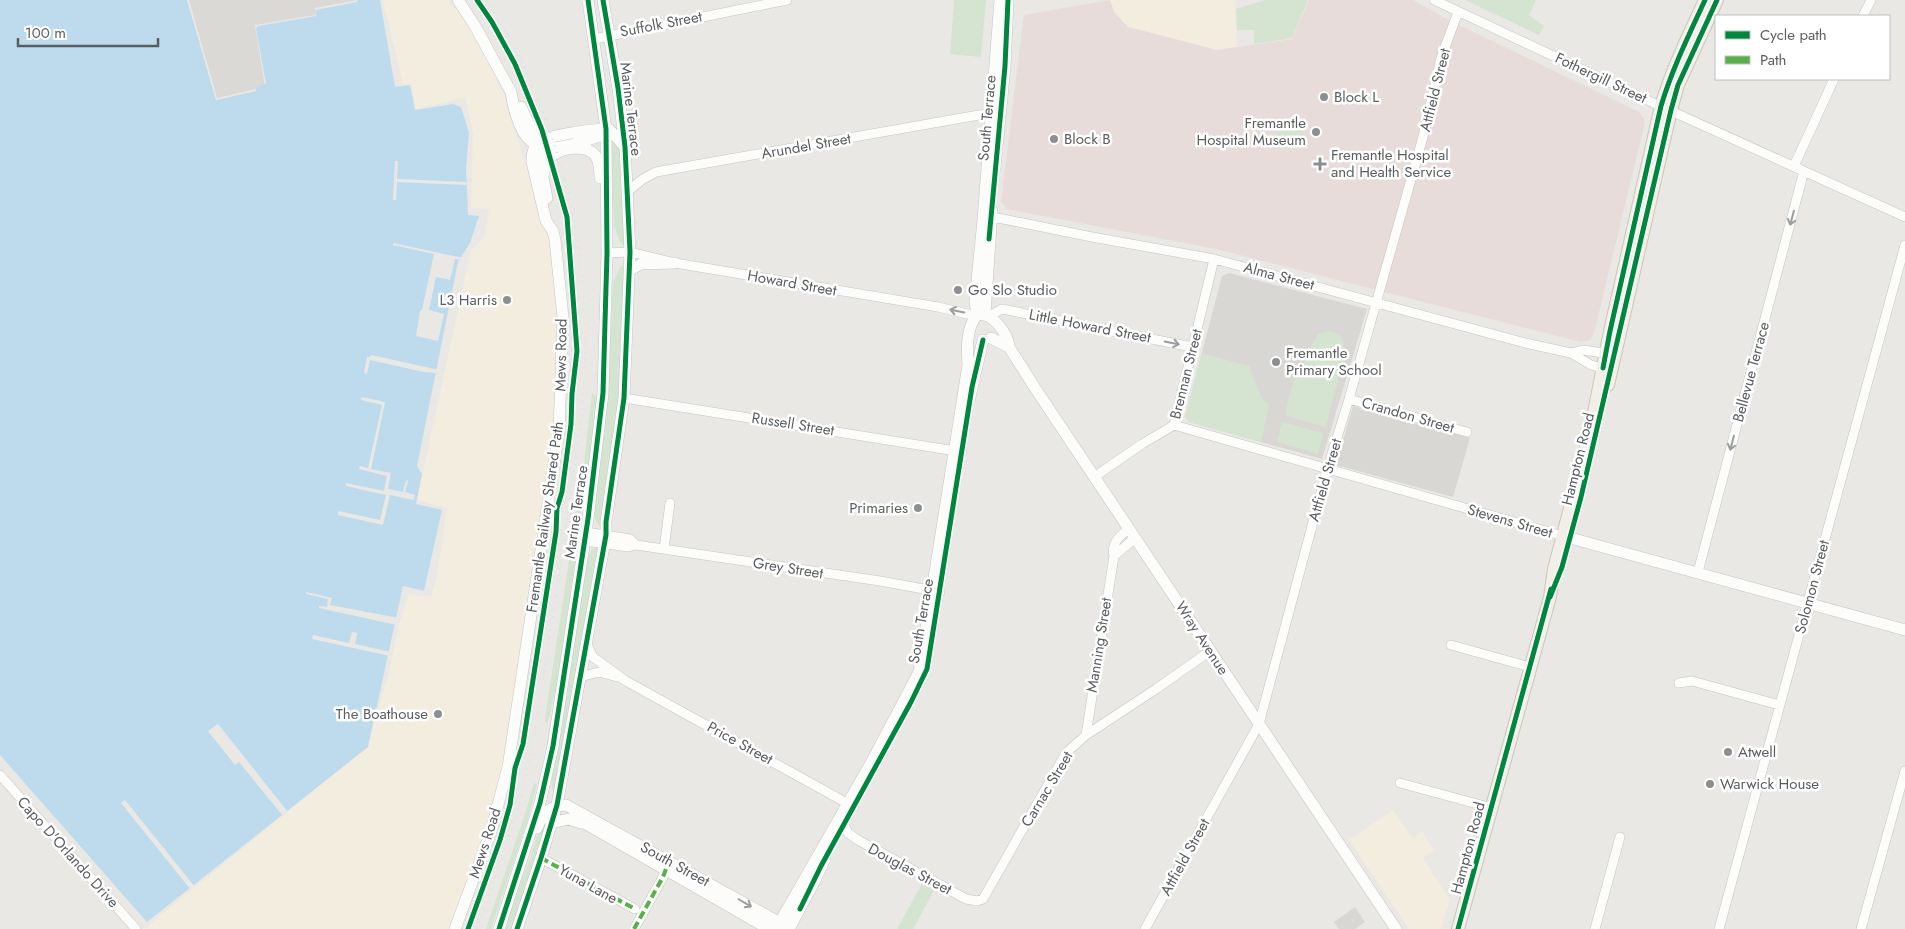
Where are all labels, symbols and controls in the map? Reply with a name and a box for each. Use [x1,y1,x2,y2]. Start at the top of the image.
street label: Suffolk Street [618,5,704,43]
scale bar [18,15,158,47]
legend [1715,15,1890,80]
text: 100 m [25,22,66,44]
text: Cycle path [1760,24,1827,46]
street label: Attfield Street [1414,46,1456,134]
street label: Fothergill Street [1551,47,1651,109]
text: Path [1760,49,1786,71]
street label: Marine Terrace [614,61,648,157]
street label: South Terrace [972,74,1002,162]
place label: Block L [1334,86,1379,108]
marker: Block L [1318,91,1330,103]
place label: Fremantle Hospital Museum [1196,112,1306,151]
marker: Fremantle Hospital Museum [1310,126,1322,138]
street label: Arundel Street [759,127,853,165]
place label: Block B [1064,128,1111,150]
marker: Block B [1048,133,1060,145]
place label: Fremantle Hospital and Health Service [1331,144,1451,183]
marker: Fremantle Hospital and Health Service [1313,157,1327,171]
one-way arrow [1787,210,1796,226]
street label: Alma Street [1241,256,1317,296]
street label: Howard Street [746,264,839,302]
place label: Go Slo Studio [968,279,1057,301]
marker: Go Slo Studio [952,284,964,296]
place label: L3 Harris [439,289,497,311]
marker: L3 Harris [501,294,513,306]
street label: Little Howard Street [1027,303,1153,349]
one-way arrow [949,306,965,315]
street label: Mews Road [549,318,573,392]
street label: Bellevue Terrace [1727,319,1775,424]
street label: Brennan Street [1164,326,1208,421]
one-way arrow [1164,338,1180,348]
place label: Fremantle Primary School [1286,342,1382,381]
marker: Fremantle Primary School [1270,356,1282,368]
street label: Crandon Street [1359,391,1457,439]
street label: Russell Street [750,407,836,441]
street label: Hampton Road [1556,410,1600,508]
street label: Fremantle Railway Shared Path [521,420,569,614]
one-way arrow [1727,435,1737,451]
street label: Attfield Street [1303,436,1347,524]
street label: Marine Terrace [559,464,593,560]
place label: Primaries [849,497,908,519]
street label: Stevens Street [1465,498,1556,544]
marker: Primaries [912,502,924,514]
street label: Solomon Street [1789,537,1835,636]
street label: Grey Street [751,552,825,584]
street label: South Terrace [903,577,939,665]
street label: Manning Street [1081,596,1117,694]
street label: Wray Avenue [1170,597,1234,679]
place label: The Boathouse [336,703,428,725]
marker: The Boathouse [432,708,444,720]
street label: Price Street [703,716,777,770]
place label: Atwell [1738,741,1776,763]
street label: Carnac Street [1016,746,1079,831]
marker: Atwell [1722,746,1734,758]
place label: Warwick House [1720,773,1819,795]
marker: Warwick House [1704,778,1716,790]
street label: Capo D'Orlando Drive [12,792,124,913]
street label: Hampton Road [1445,799,1491,897]
street label: Mews Road [463,805,507,881]
street label: Attfield Street [1155,814,1215,900]
street label: South Street [636,836,714,892]
street label: Douglas Street [864,838,956,900]
street label: Yuna Lane [555,859,622,909]
one-way arrow [738,899,752,909]

